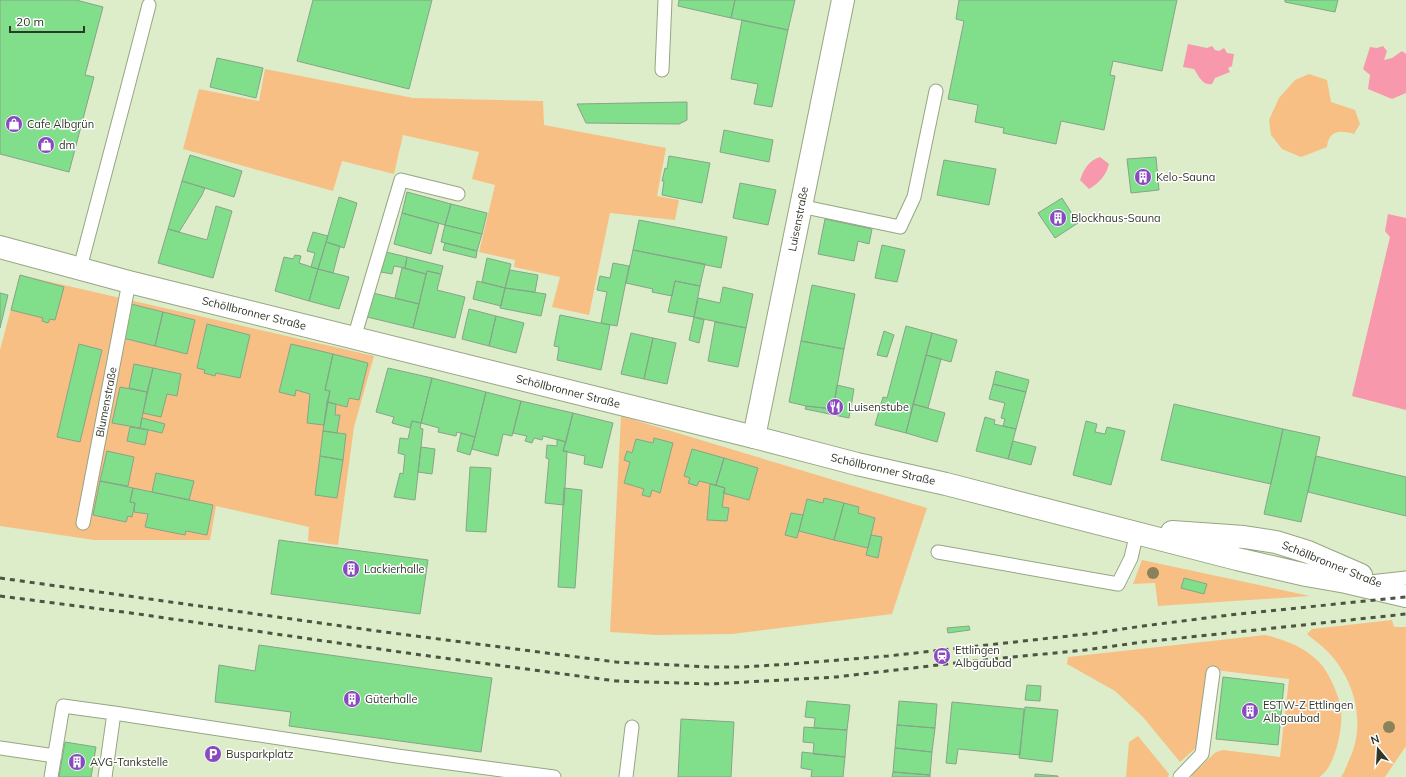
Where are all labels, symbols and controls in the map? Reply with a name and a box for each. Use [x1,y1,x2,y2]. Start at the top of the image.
scale bar [10,8,84,34]
text: 20 m [16,14,44,29]
shop icon: Cafe Albgrün [4,114,24,134]
place label: Cafe Albgrün [27,117,94,131]
shop icon: dm [36,135,56,155]
place label: dm [59,138,75,152]
building icon: Kelo-Sauna [1133,167,1153,187]
place label: Kelo-Sauna [1156,170,1215,184]
street label: Luisenstraße [785,186,811,252]
building icon: Blockhaus-Sauna [1048,208,1068,228]
place label: Blockhaus-Sauna [1071,211,1161,225]
street label: Schöllbronner Straße [200,293,308,333]
street label: Blumenstraße [92,366,120,438]
street label: Schöllbronner Straße [514,371,622,411]
restaurant icon: Luisenstube [825,397,845,417]
place label: Luisenstube [848,400,909,414]
street label: Schöllbronner Straße [829,450,937,488]
street label: Schöllbronner Straße [1280,537,1384,591]
building icon: Lackierhalle [341,559,361,579]
place label: Lackierhalle [364,562,425,576]
place label: Ettlingen Albgaubad [955,643,1012,670]
station icon: Ettlingen Albgaubad [932,646,952,666]
building icon: Güterhalle [342,689,362,709]
place label: Güterhalle [365,692,417,706]
place label: ESTW-Z Ettlingen Albgaubad [1263,698,1353,725]
building icon: ESTW-Z Ettlingen Albgaubad [1240,701,1260,721]
north arrow [1358,729,1398,769]
text: N [1369,732,1381,747]
parking icon: Busparkplatz [203,744,223,764]
place label: Busparkplatz [226,747,294,761]
building icon: AVG-Tankstelle [67,752,87,772]
place label: AVG-Tankstelle [90,755,168,769]

